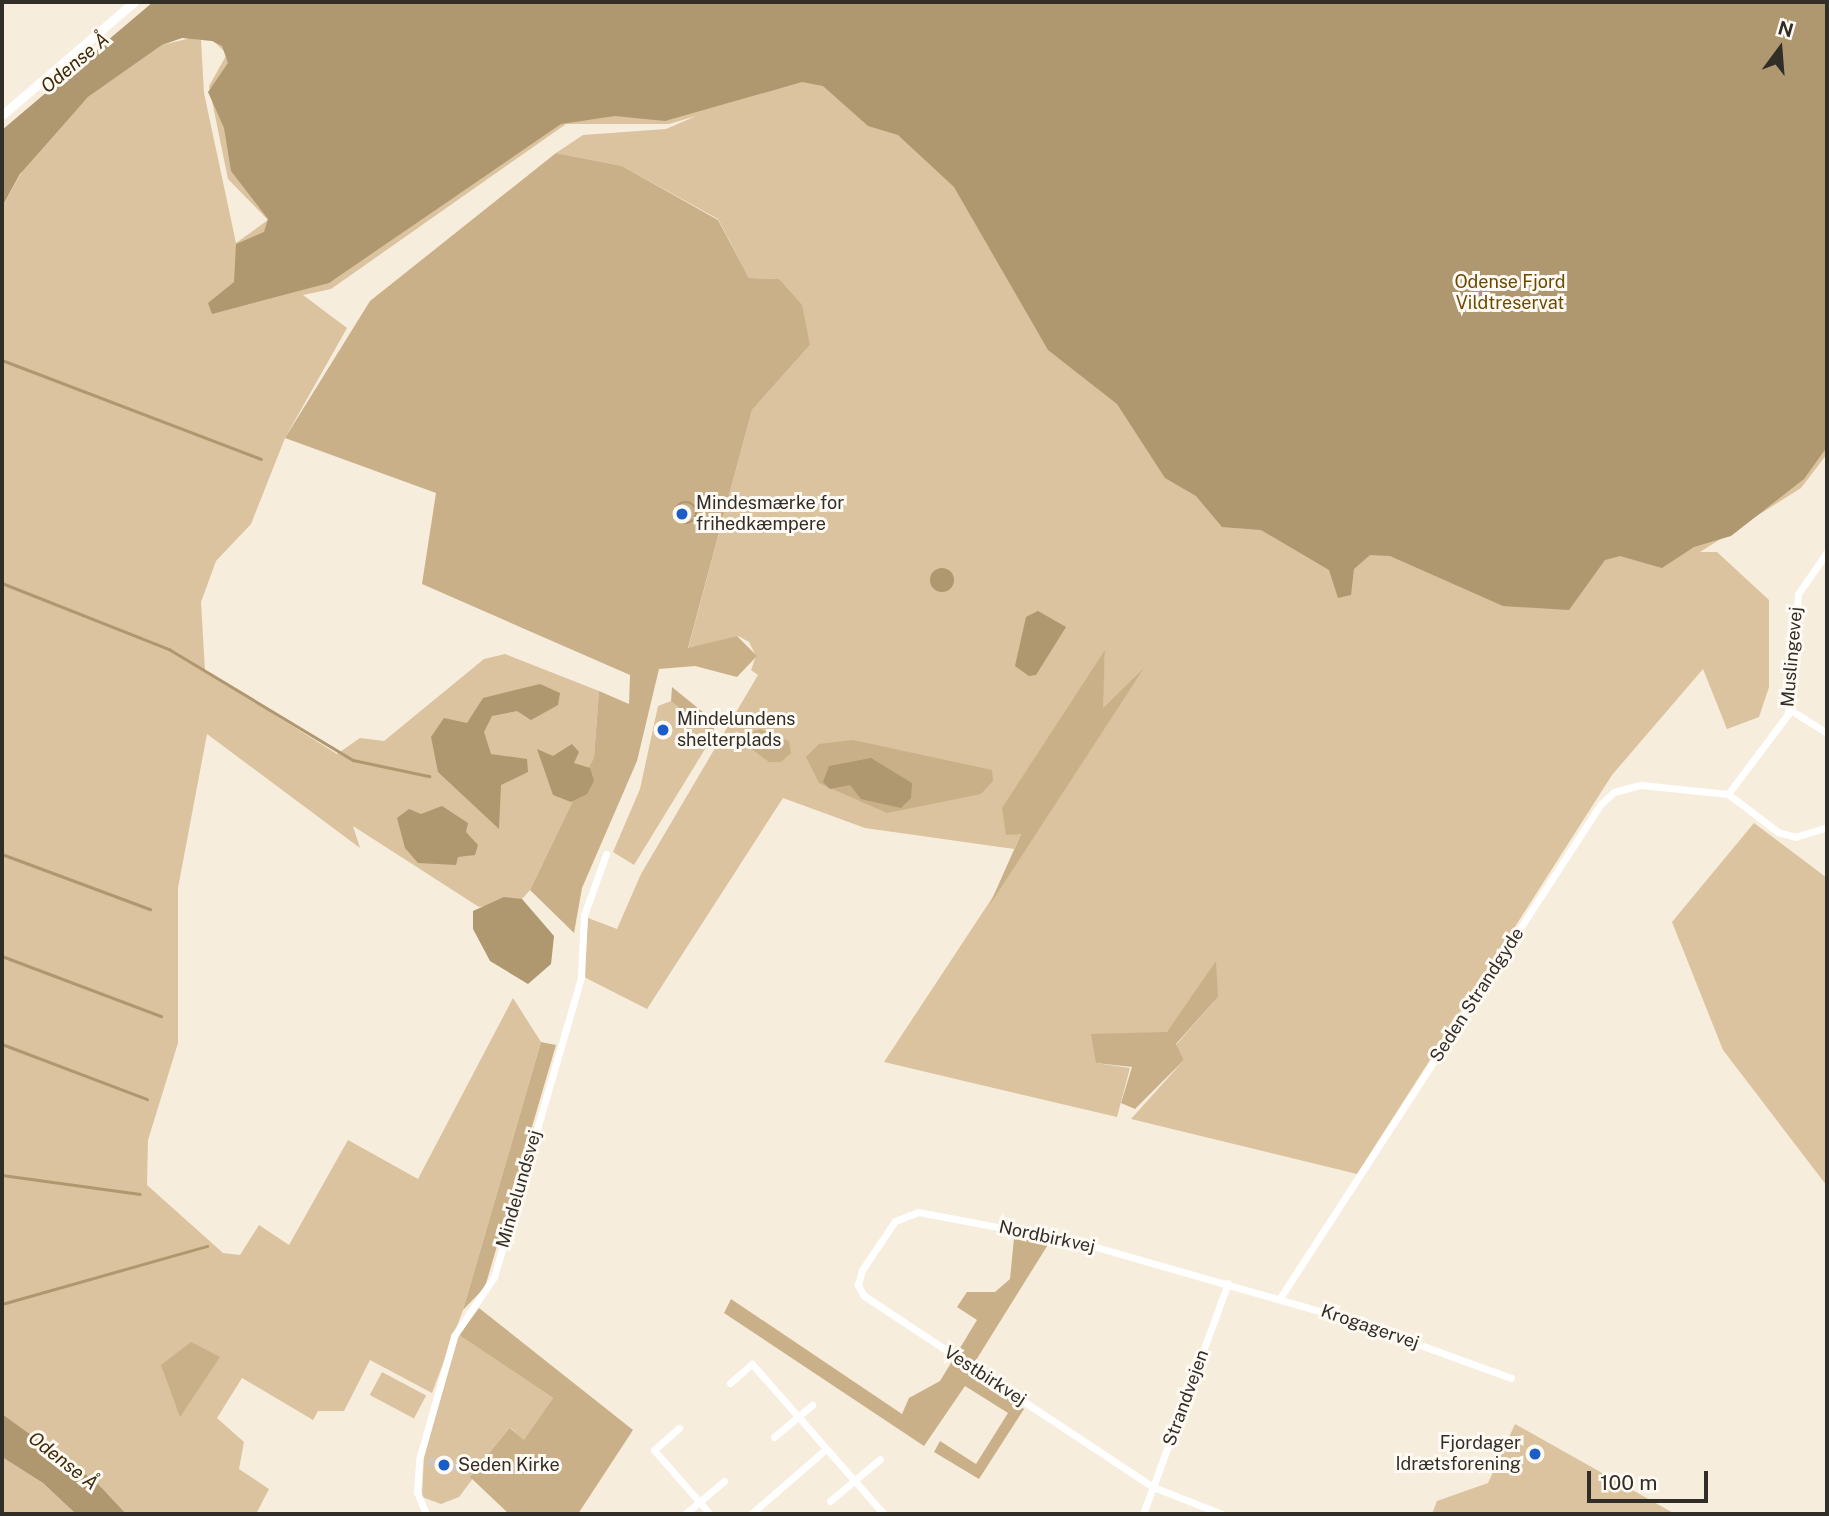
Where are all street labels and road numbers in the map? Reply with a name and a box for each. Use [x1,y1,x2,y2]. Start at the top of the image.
street label: Muslingevej [1777,606,1807,708]
street label: Seden Strandgyde [1425,924,1529,1066]
street label: Mindelundsvej [492,1128,546,1250]
street label: Nordbirkvej [997,1216,1097,1258]
street label: Krogagervej [1318,1300,1422,1354]
street label: Vestbirkvej [940,1341,1030,1411]
street label: Strandvejen [1159,1347,1213,1449]

